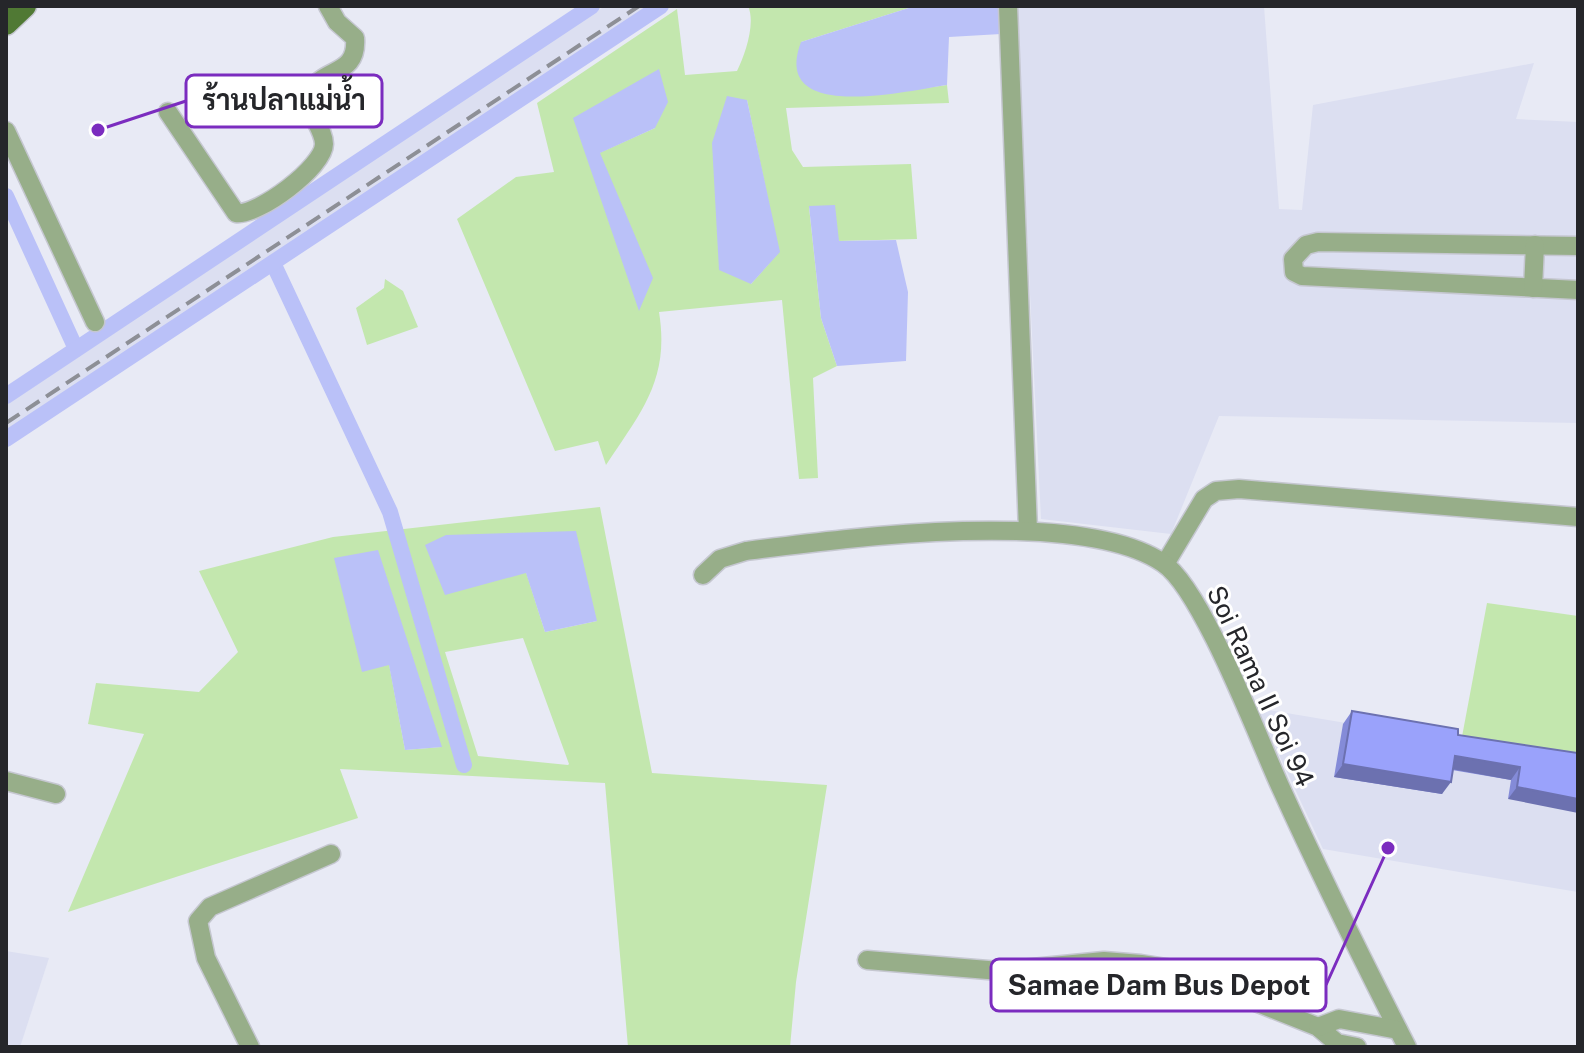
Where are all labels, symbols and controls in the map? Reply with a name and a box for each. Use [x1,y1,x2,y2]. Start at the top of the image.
text: ร้านปลาแม่น้ำ [202,74,366,116]
callout: ร้านปลาแม่น้ำ [186,75,382,127]
street label: Soi Rama II Soi 94 [1201,581,1321,791]
callout: Samae Dam Bus Depot [991,959,1326,1011]
text: Samae Dam Bus Depot [1008,968,1311,1001]

